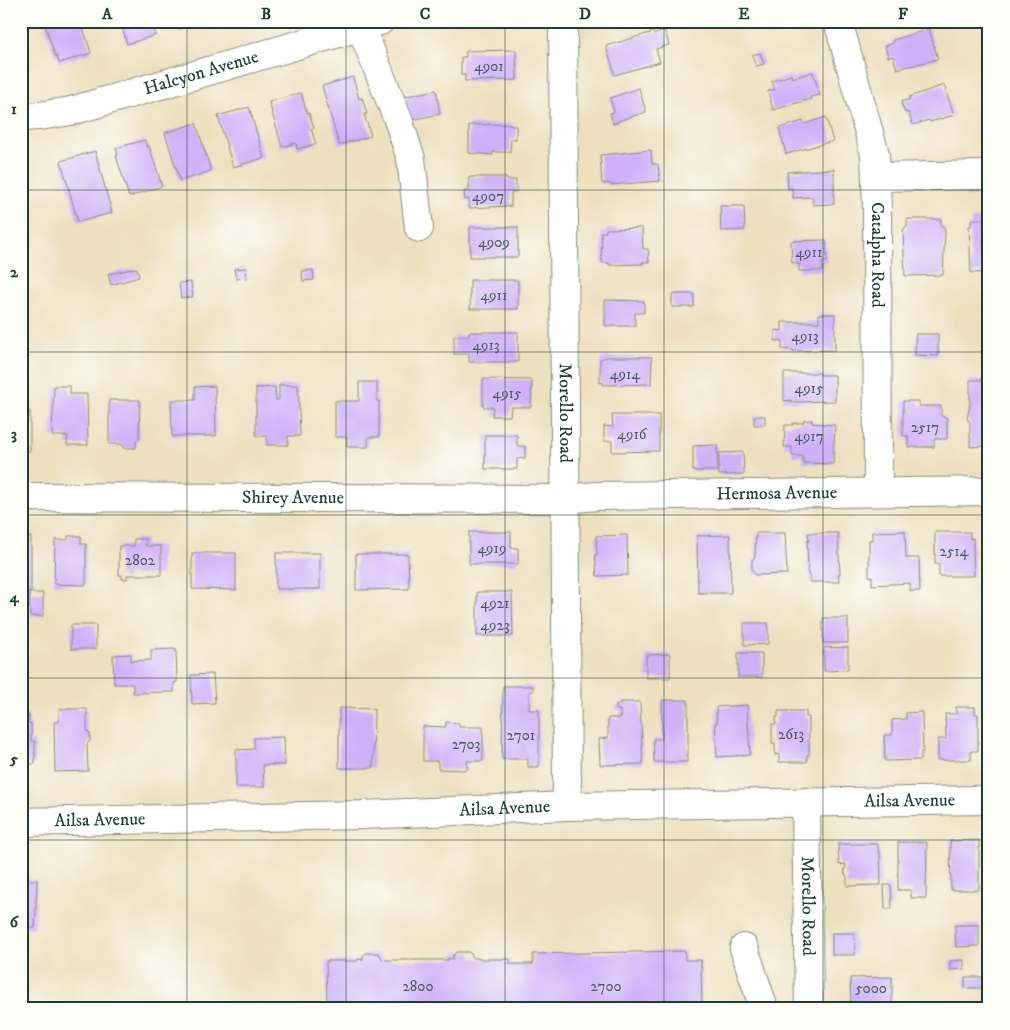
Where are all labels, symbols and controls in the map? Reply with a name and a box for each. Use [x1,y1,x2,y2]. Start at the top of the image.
text: A [101,4,113,24]
text: B [261,4,271,24]
text: C [420,4,430,24]
text: D [579,4,591,24]
text: E [738,4,750,24]
text: F [898,4,908,24]
street label: Halcyon Avenue [141,46,261,100]
house number: 4901 [474,57,504,76]
text: 1 [11,99,17,119]
house number: 4907 [472,187,504,206]
street label: Catalpha Road [866,202,888,308]
house number: 4909 [478,233,510,252]
house number: 4911 [795,243,823,262]
text: 2 [10,262,19,282]
house number: 4911 [480,286,508,305]
house number: 4913 [791,327,819,346]
house number: 4913 [472,336,500,355]
street label: Morello Road [554,363,576,463]
house number: 4914 [610,365,640,384]
house number: 4915 [795,379,824,398]
house number: 4915 [493,384,522,403]
house number: 2517 [911,418,939,437]
text: 3 [11,424,17,444]
house number: 4916 [617,425,648,444]
house number: 4917 [794,427,824,446]
street label: Hermosa Avenue [716,482,837,505]
street label: Shirey Avenue [242,487,344,509]
house number: 4919 [477,539,507,558]
house number: 2514 [940,542,969,561]
house number: 2802 [125,551,156,570]
text: 4 [8,587,19,607]
house number: 4921 [481,594,510,613]
house number: 4923 [480,616,510,635]
house number: 2613 [778,725,804,744]
house number: 2701 [507,726,535,745]
house number: 2703 [452,735,480,754]
text: 5 [9,749,18,769]
street label: Ailsa Avenue [864,789,955,813]
street label: Ailsa Avenue [459,796,551,822]
street label: Ailsa Avenue [54,808,146,832]
street label: Morello Road [796,856,819,956]
text: 6 [10,912,20,932]
house number: 2800 [402,977,434,996]
house number: 2700 [590,977,622,996]
house number: 5000 [855,979,887,998]

